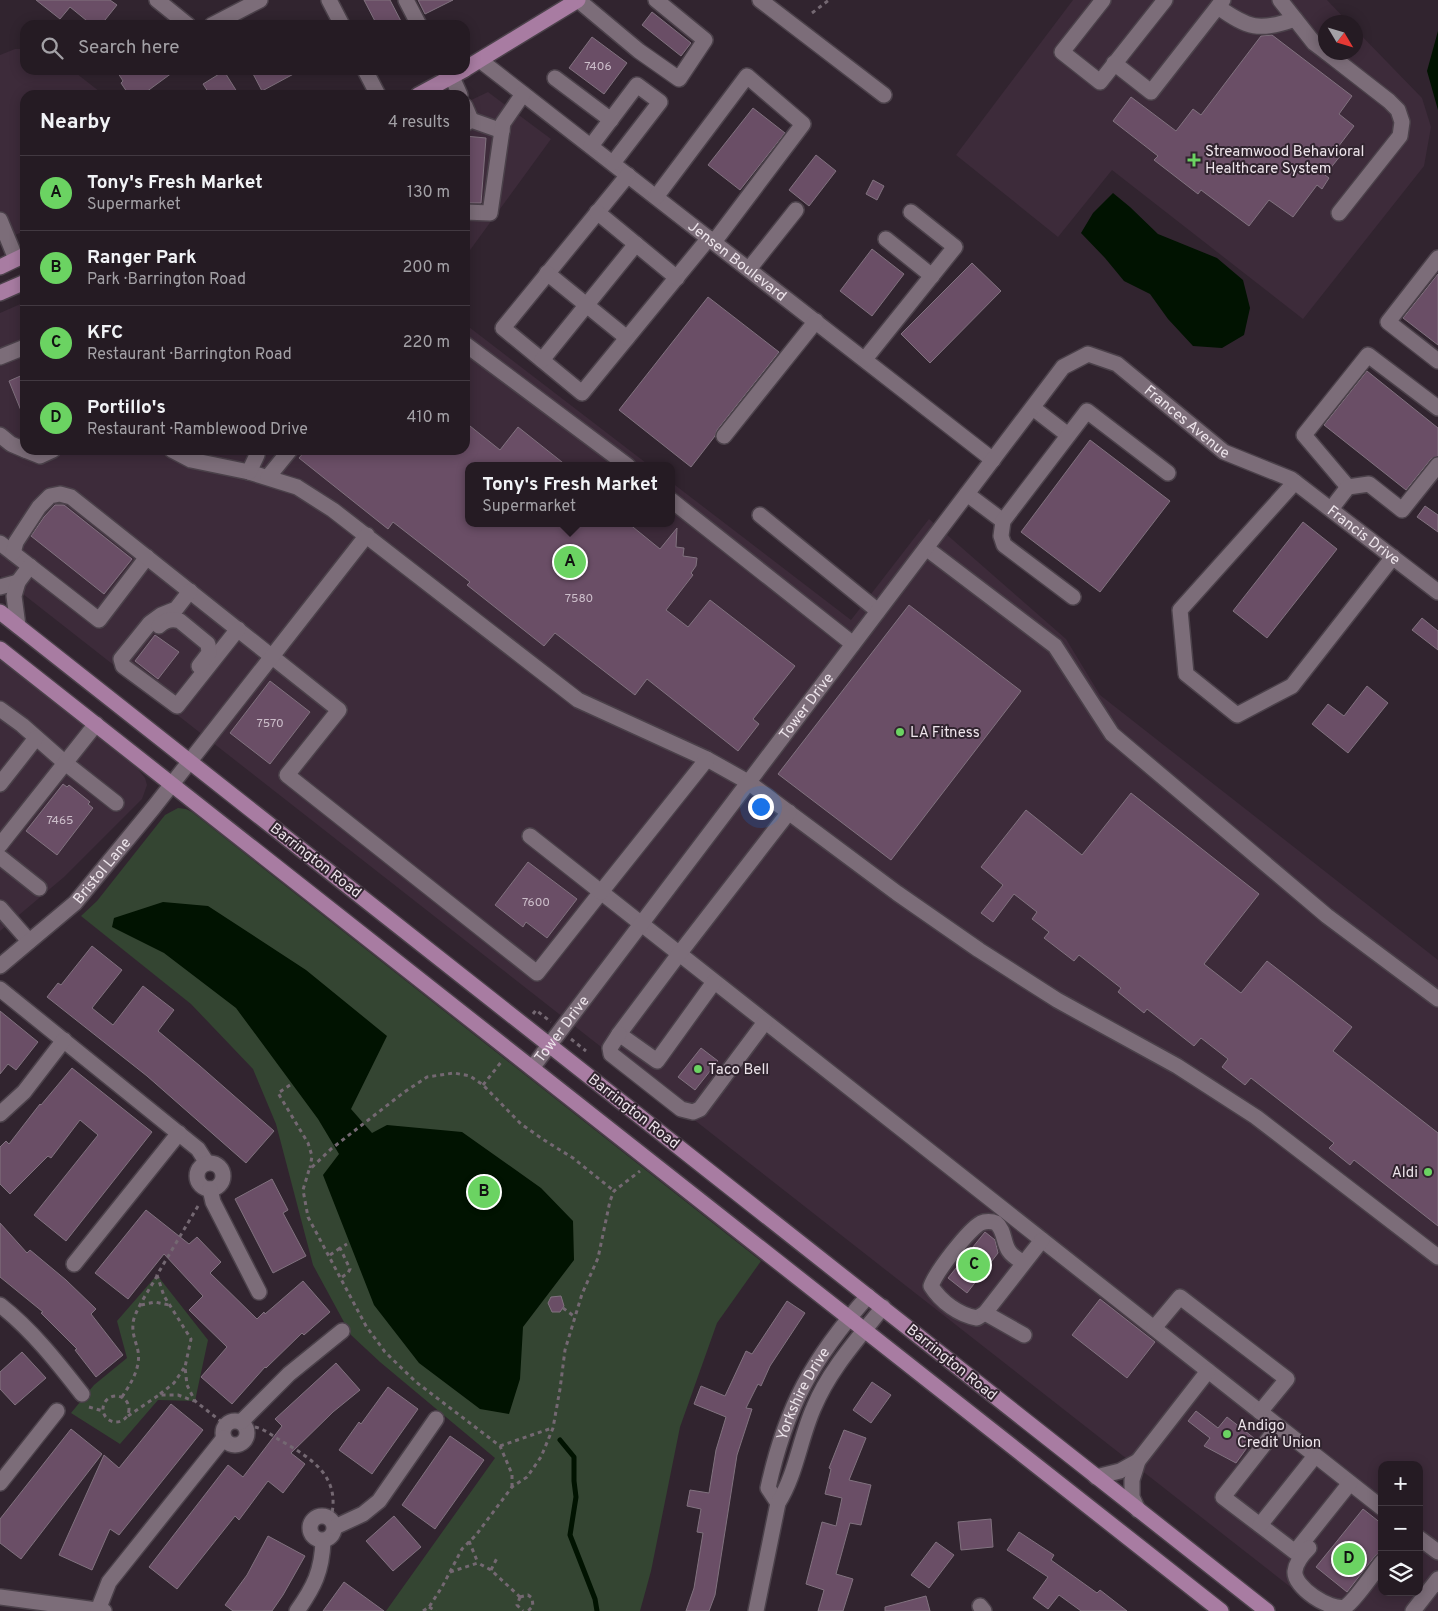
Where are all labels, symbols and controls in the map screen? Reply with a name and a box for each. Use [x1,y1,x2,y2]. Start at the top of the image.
north arrow [1318,15,1363,60]
search box [20,20,470,75]
icon: search [38,34,66,62]
text: Search here [78,36,180,60]
house number: 7406 [584,59,612,75]
text: Nearby [40,109,111,136]
text: 4 results [388,113,450,133]
place label: Streamwood Behavioral Healthcare System [1205,143,1364,179]
marker: Streamwood Behavioral Healthcare System [1187,153,1201,167]
text: Tony's Fresh Market [87,171,263,195]
text: A [50,183,62,203]
text: 130 m [407,183,450,203]
text: Supermarket [87,195,181,215]
street label: Jensen Boulevard [683,218,790,306]
text: Ranger Park [87,246,197,270]
text: B [50,258,62,278]
text: 200 m [402,258,450,278]
text: Park · Barrington Road [87,270,246,290]
text: KFC [87,321,123,345]
text: C [51,333,61,353]
text: 220 m [403,333,450,353]
text: Restaurant · Barrington Road [87,345,292,365]
street label: Frances Avenue [1139,382,1232,464]
text: Portillo's [87,396,166,420]
text: D [50,408,62,428]
text: 410 m [407,408,450,428]
text: Restaurant · Ramblewood Drive [87,420,308,440]
popup [465,462,675,527]
text: Tony's Fresh Market [482,473,658,497]
text: Supermarket [482,497,576,517]
street label: Francis Drive [1323,502,1403,570]
pin: A [554,543,586,581]
house number: 7580 [565,591,593,607]
street label: Tower Drive [776,670,839,744]
house number: 7570 [256,716,284,732]
place label: LA Fitness [910,724,980,743]
marker: LA Fitness [894,726,906,738]
your location [748,794,774,820]
house number: 7465 [46,813,74,829]
street label: Barrington Road [265,820,365,903]
street label: Bristol Lane [70,834,136,909]
house number: 7600 [522,895,550,911]
street label: Tower Drive [531,992,594,1067]
place label: Taco Bell [708,1061,769,1080]
marker: Taco Bell [692,1063,704,1075]
street label: Barrington Road [583,1071,683,1154]
place label: Aldi [1392,1164,1418,1183]
marker: Aldi [1422,1166,1434,1178]
pin: B [468,1173,500,1211]
pin: C [958,1246,990,1284]
street label: Barrington Road [902,1321,1000,1405]
street label: Yorkshire Drive [773,1344,835,1443]
place label: Andigo Credit Union [1237,1417,1321,1453]
marker: Andigo Credit Union [1221,1428,1233,1440]
map controls [1378,1461,1423,1596]
button: + [1378,1461,1423,1506]
button: − [1378,1506,1423,1551]
pin: D [1333,1540,1365,1578]
button: layers [1378,1551,1423,1596]

